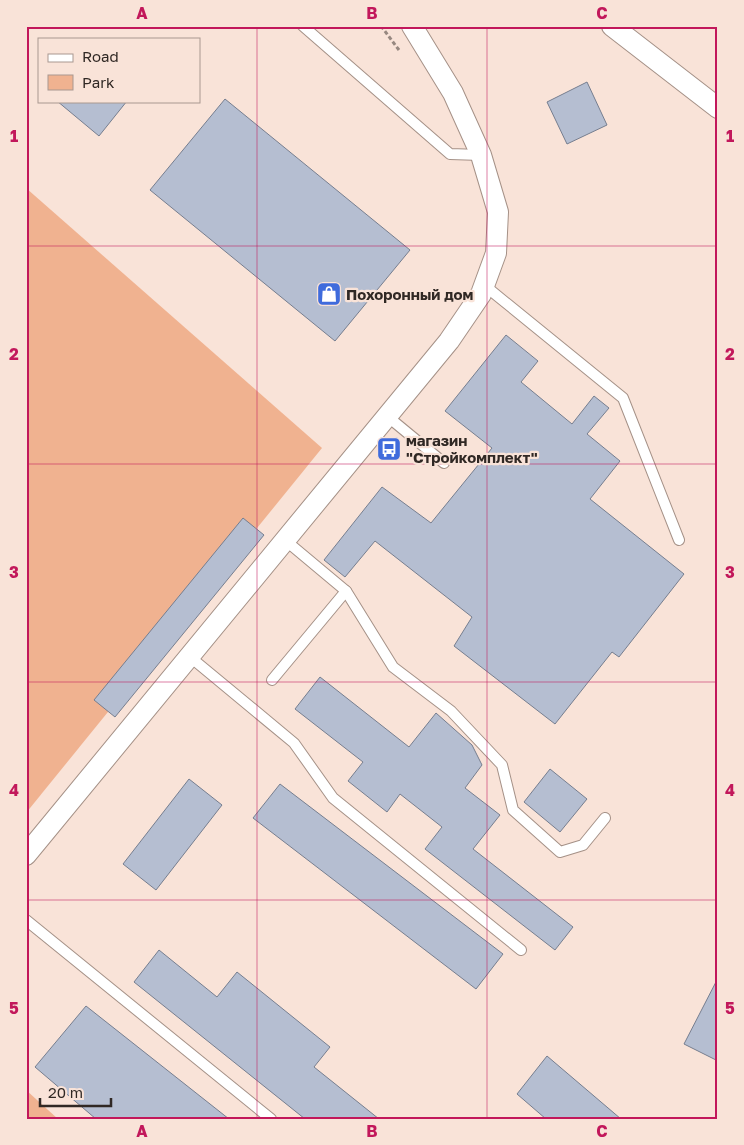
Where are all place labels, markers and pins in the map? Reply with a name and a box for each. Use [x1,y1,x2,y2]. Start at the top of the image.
shop icon: Похоронный дом [316,281,342,307]
place label: Похоронный дом [346,285,473,303]
place label: магазин "Стройкомплект" [406,431,538,466]
bus stop icon: магазин "Стройкомплект" [376,436,402,462]

